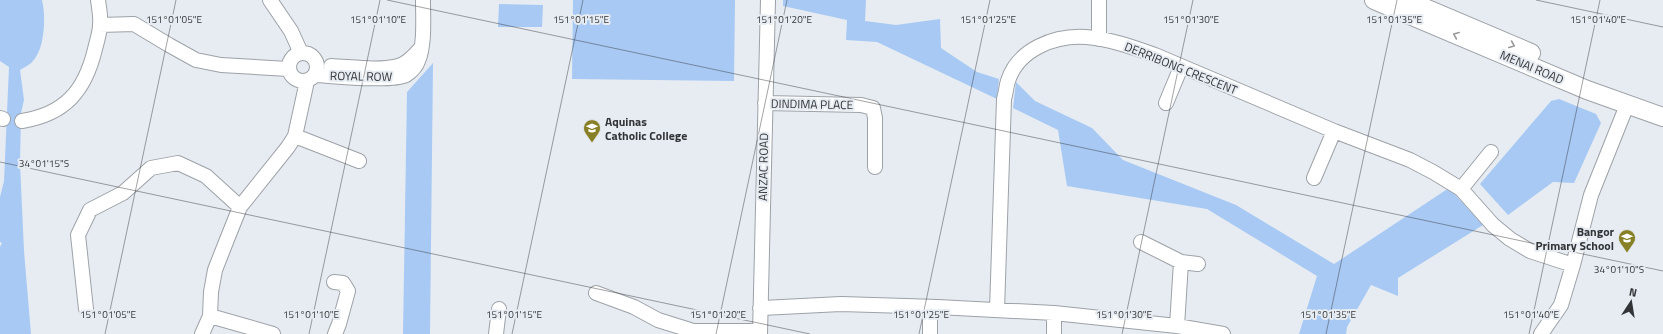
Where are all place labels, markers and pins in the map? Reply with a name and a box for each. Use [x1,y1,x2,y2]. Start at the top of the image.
place label: Aquinas Catholic College [605,112,687,145]
school or university icon: Aquinas Catholic College [582,118,602,143]
place label: Bangor Primary School [1536,222,1615,255]
school or university icon: Bangor Primary School [1617,228,1637,253]

